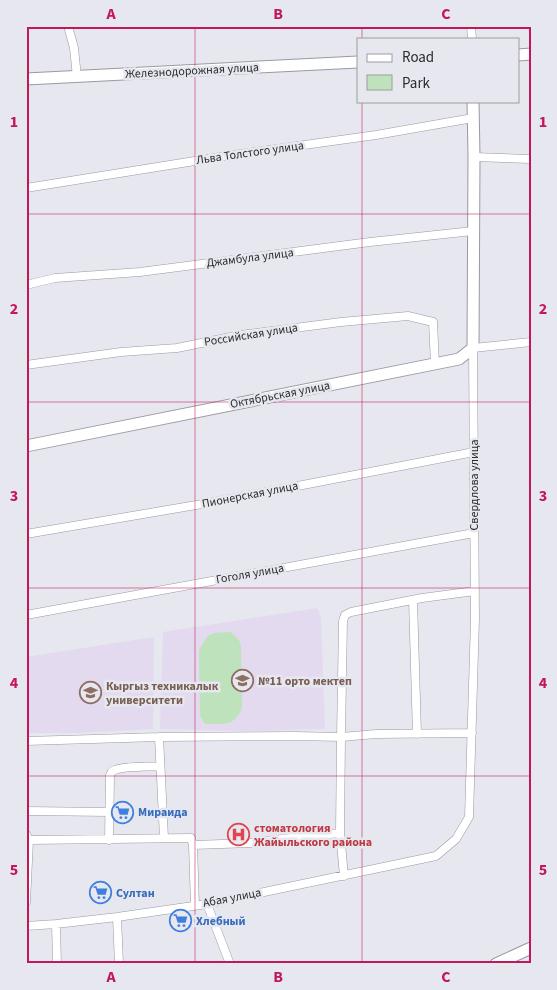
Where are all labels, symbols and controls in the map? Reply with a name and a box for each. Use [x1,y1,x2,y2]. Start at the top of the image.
text: A [105,3,116,25]
text: B [273,3,283,25]
text: C [441,3,451,25]
legend [357,38,520,102]
text: Road [402,47,434,68]
street label: Железнодорожная улица [125,59,259,83]
text: Park [402,73,431,94]
text: 1 [10,111,18,133]
text: 1 [539,111,547,133]
street label: Льва Толстого улица [195,137,305,169]
street label: Джамбула улица [205,244,295,272]
text: 2 [10,298,18,320]
text: 2 [539,298,547,320]
street label: Российская улица [203,319,299,351]
street label: Октябрьская улица [229,377,331,413]
street label: Свердлова улица [466,439,483,531]
street label: Пионерская улица [200,477,300,513]
text: 3 [10,485,18,507]
text: 3 [539,485,547,507]
street label: Гоголя улица [215,560,285,588]
school or university icon: №11 орто мектеп [230,669,254,693]
text: 4 [10,672,19,694]
text: 4 [539,672,548,694]
place label: №11 орто мектеп [258,673,352,690]
place label: Кыргыз техникалык университети [106,678,219,709]
school or university icon: Кыргыз техникалык университети [78,681,102,705]
supermarket icon: Мираида [110,800,134,824]
place label: Мираида [138,804,188,821]
place label: стоматология Жайыльского района [254,820,372,851]
hospital icon: стоматология Жайыльского района [226,823,250,847]
text: 5 [10,859,18,881]
text: 5 [539,859,547,881]
supermarket icon: Султан [88,881,112,905]
street label: Абая улица [201,884,263,912]
place label: Султан [116,885,155,902]
supermarket icon: Хлебный [168,909,192,933]
place label: Хлебный [196,913,245,930]
text: A [105,966,116,988]
text: B [273,966,283,988]
text: C [441,966,451,988]

